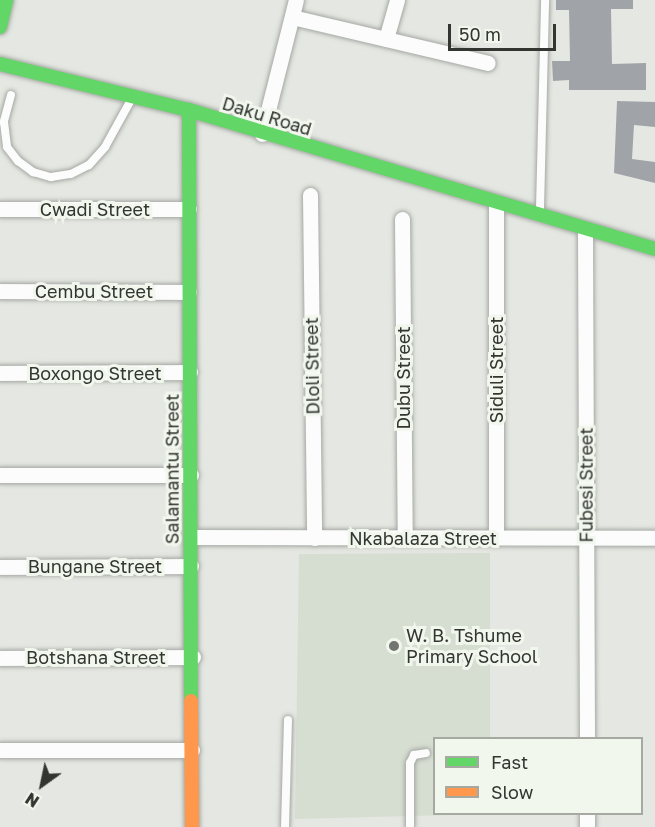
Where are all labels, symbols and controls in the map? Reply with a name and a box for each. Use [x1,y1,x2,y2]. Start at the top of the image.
scale bar [451,12,559,50]
text: 50 m [459,23,501,45]
street label: Daku Road [220,92,314,140]
street label: Cwadi Street [40,198,150,220]
street label: Cembu Street [35,280,153,302]
street label: Dloli Street [300,317,324,415]
street label: Siduli Street [485,317,507,423]
street label: Dubu Street [392,326,414,430]
street label: Boxongo Street [28,362,162,384]
street label: Salamantu Street [161,394,183,544]
street label: Fubesi Street [575,427,597,543]
street label: Nkabalaza Street [349,527,497,549]
street label: Bungane Street [28,555,162,577]
place label: W. B. Tshume Primary School [406,625,538,668]
marker: W. B. Tshume Primary School [387,639,401,653]
street label: Botshana Street [26,646,166,668]
legend [433,737,643,815]
text: Fast [491,751,528,773]
north arrow [12,755,72,815]
text: Slow [491,781,533,803]
text: N [22,788,43,812]

